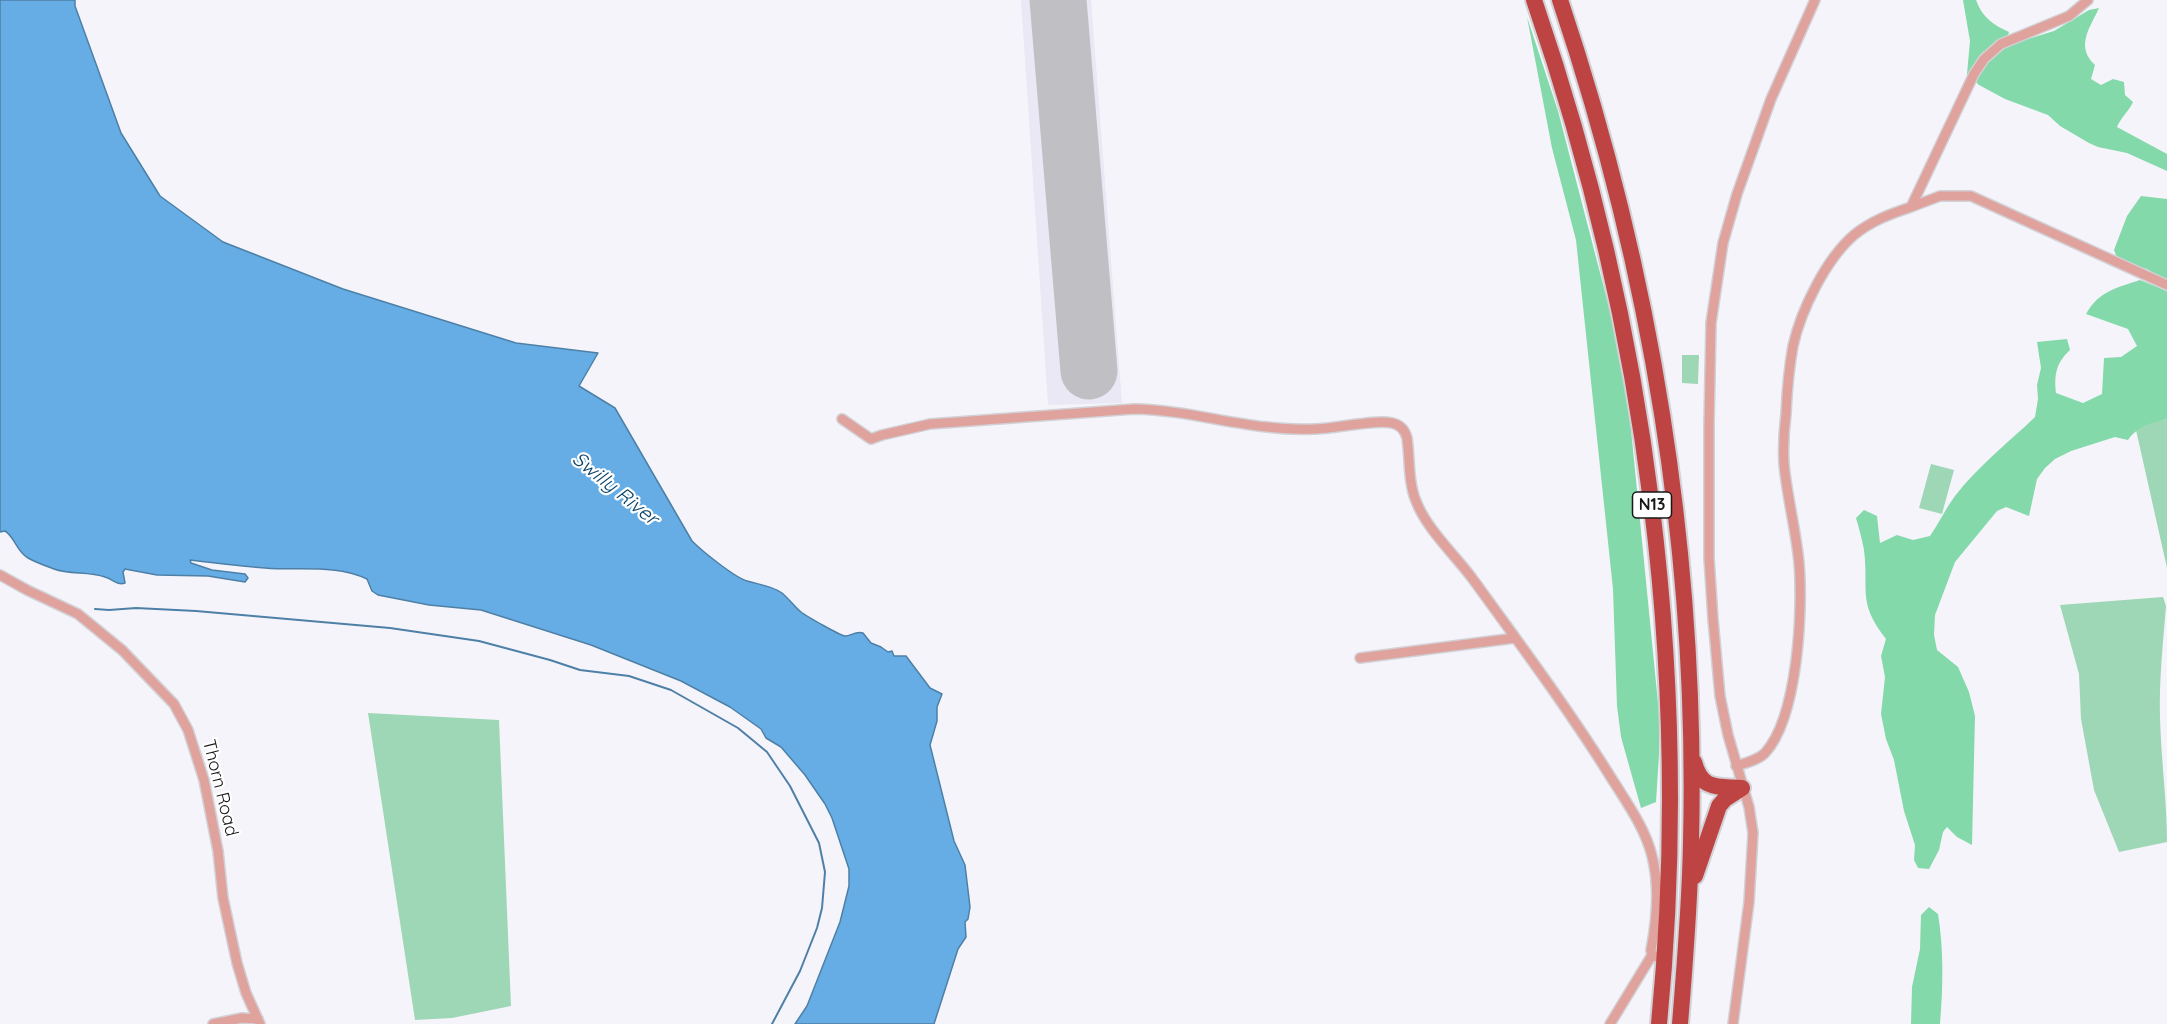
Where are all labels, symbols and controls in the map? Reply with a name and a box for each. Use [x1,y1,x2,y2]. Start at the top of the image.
water label: Swilly River [567,447,663,531]
road number: N13 [1632,492,1672,518]
street label: Thorn Road [198,737,242,839]

